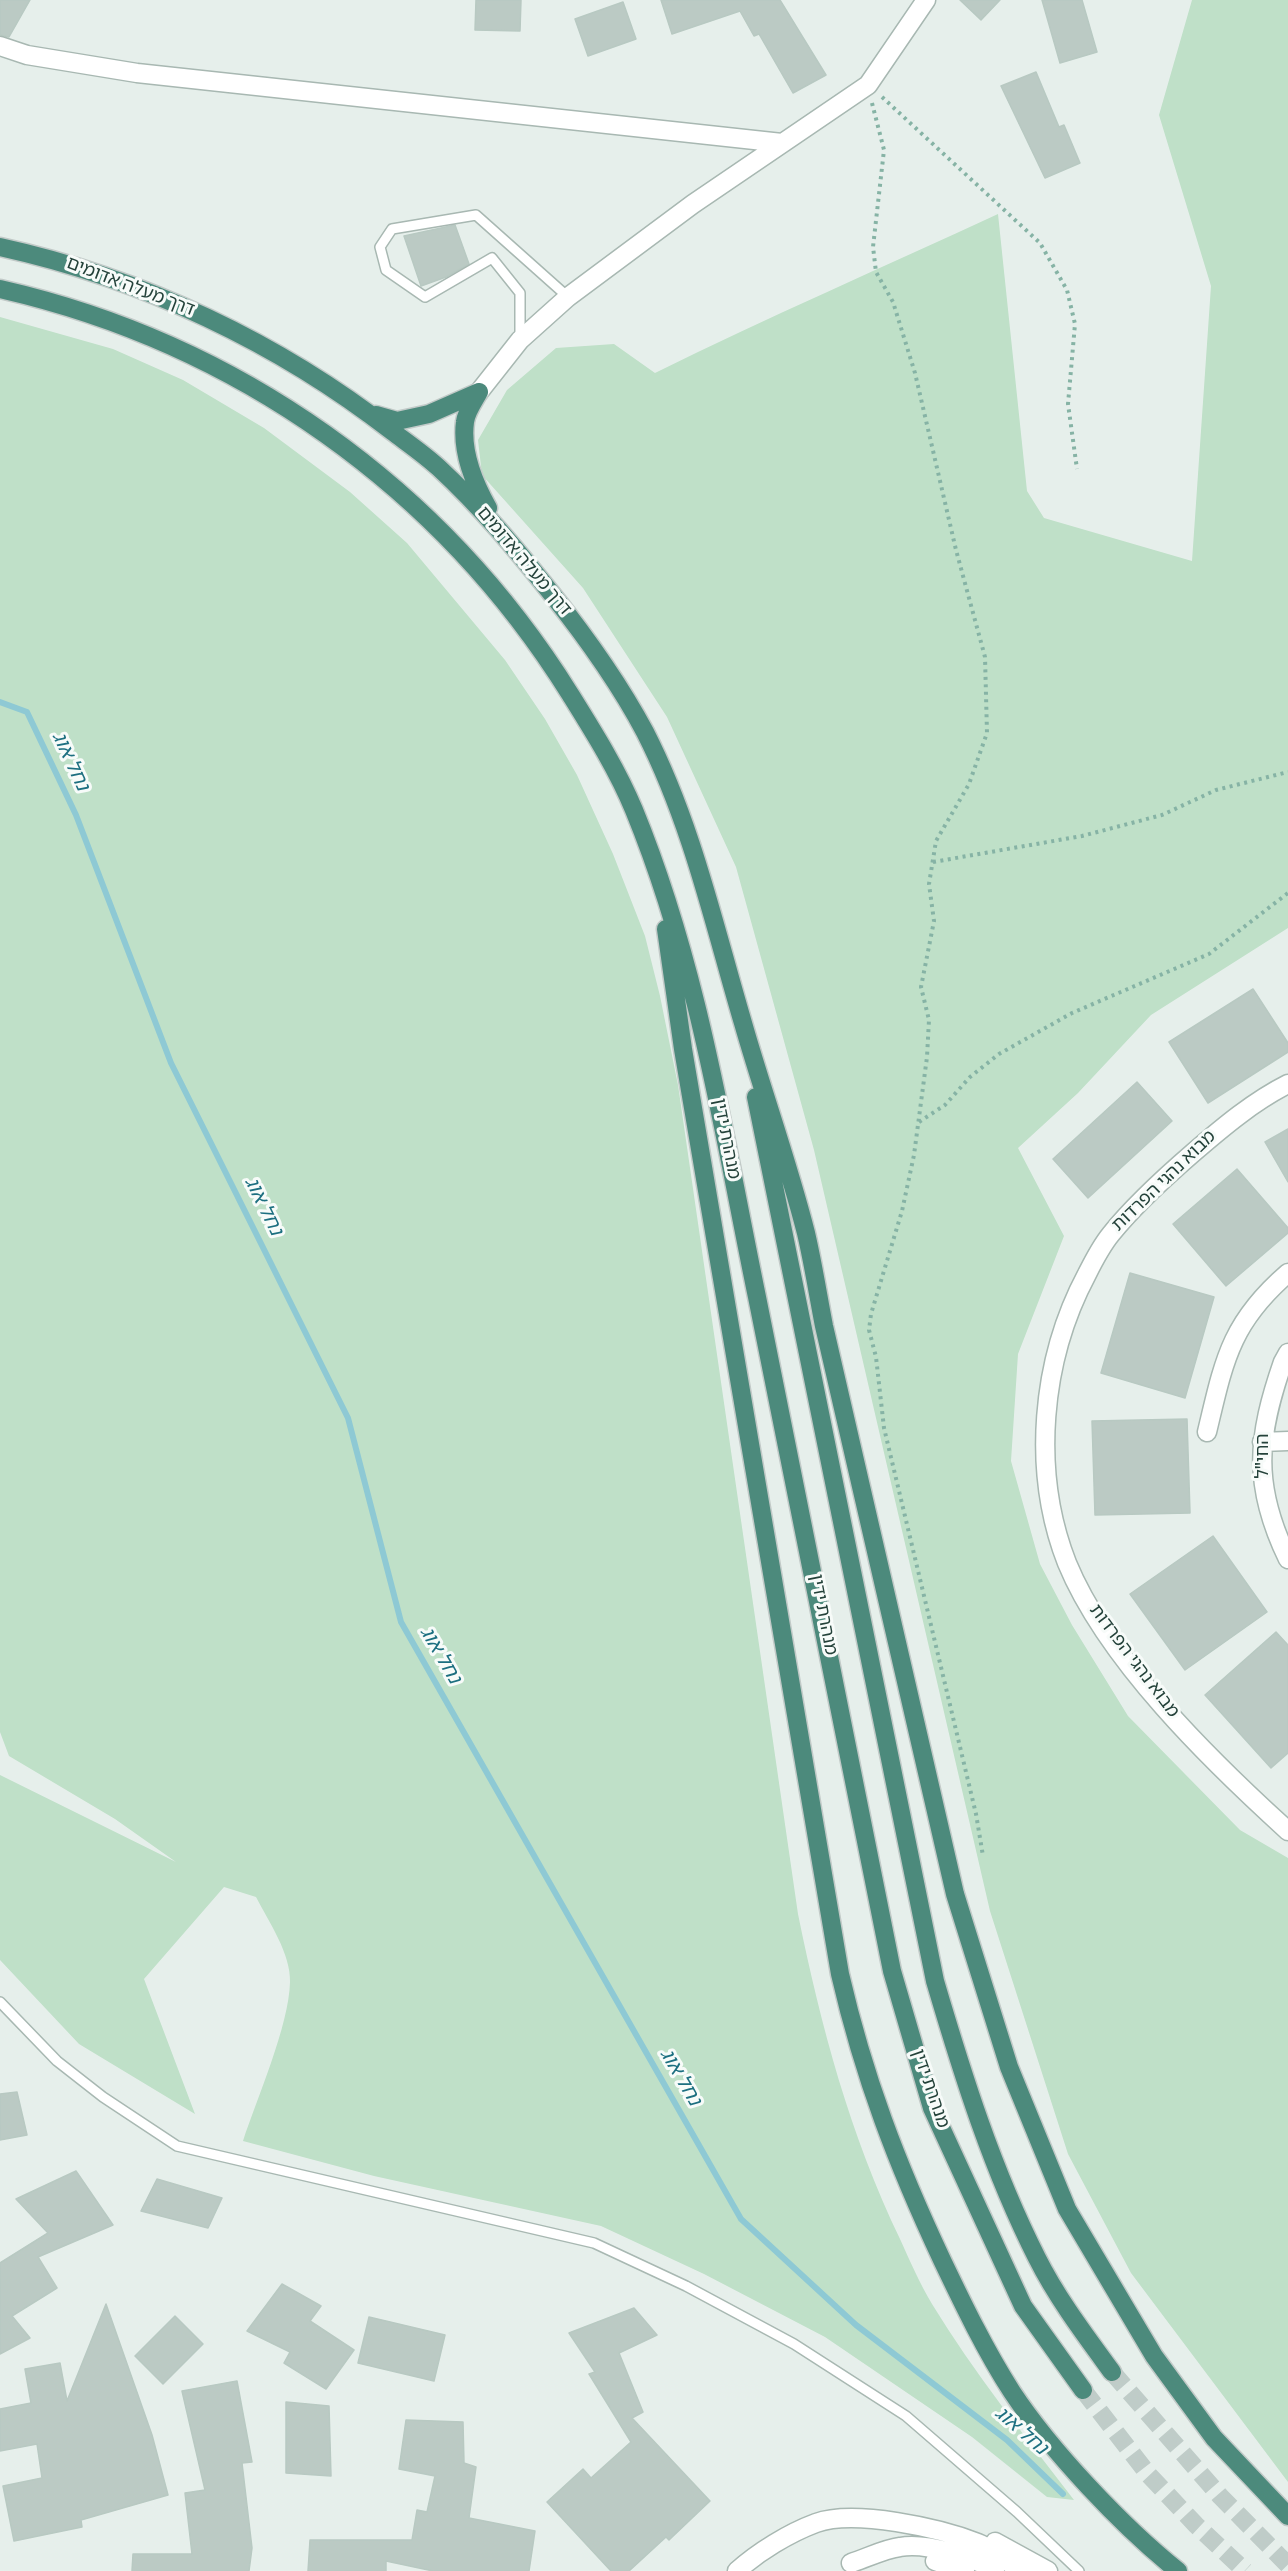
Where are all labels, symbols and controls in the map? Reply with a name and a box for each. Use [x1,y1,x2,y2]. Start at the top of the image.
street label: דרך מעלה אדומים [63,254,197,322]
street label: דרך מעלה אדומים [471,503,575,621]
water label: נחל אוג [45,729,93,795]
street label: מנהרת ידין [707,1097,743,1181]
street label: מבוא נהגי הפרדות [1109,1127,1221,1237]
water label: נחל אוג [238,1174,286,1240]
street label: החי"ל [1253,1433,1275,1479]
street label: מנהרת ידין [804,1573,840,1657]
street label: מבוא נהגי הפרדות [1083,1601,1183,1723]
water label: נחל אוג [413,1623,465,1689]
water label: נחל אוג [653,2045,705,2111]
street label: מנהרת ידין [905,2047,953,2131]
water label: נחל אוג [989,2403,1051,2461]

